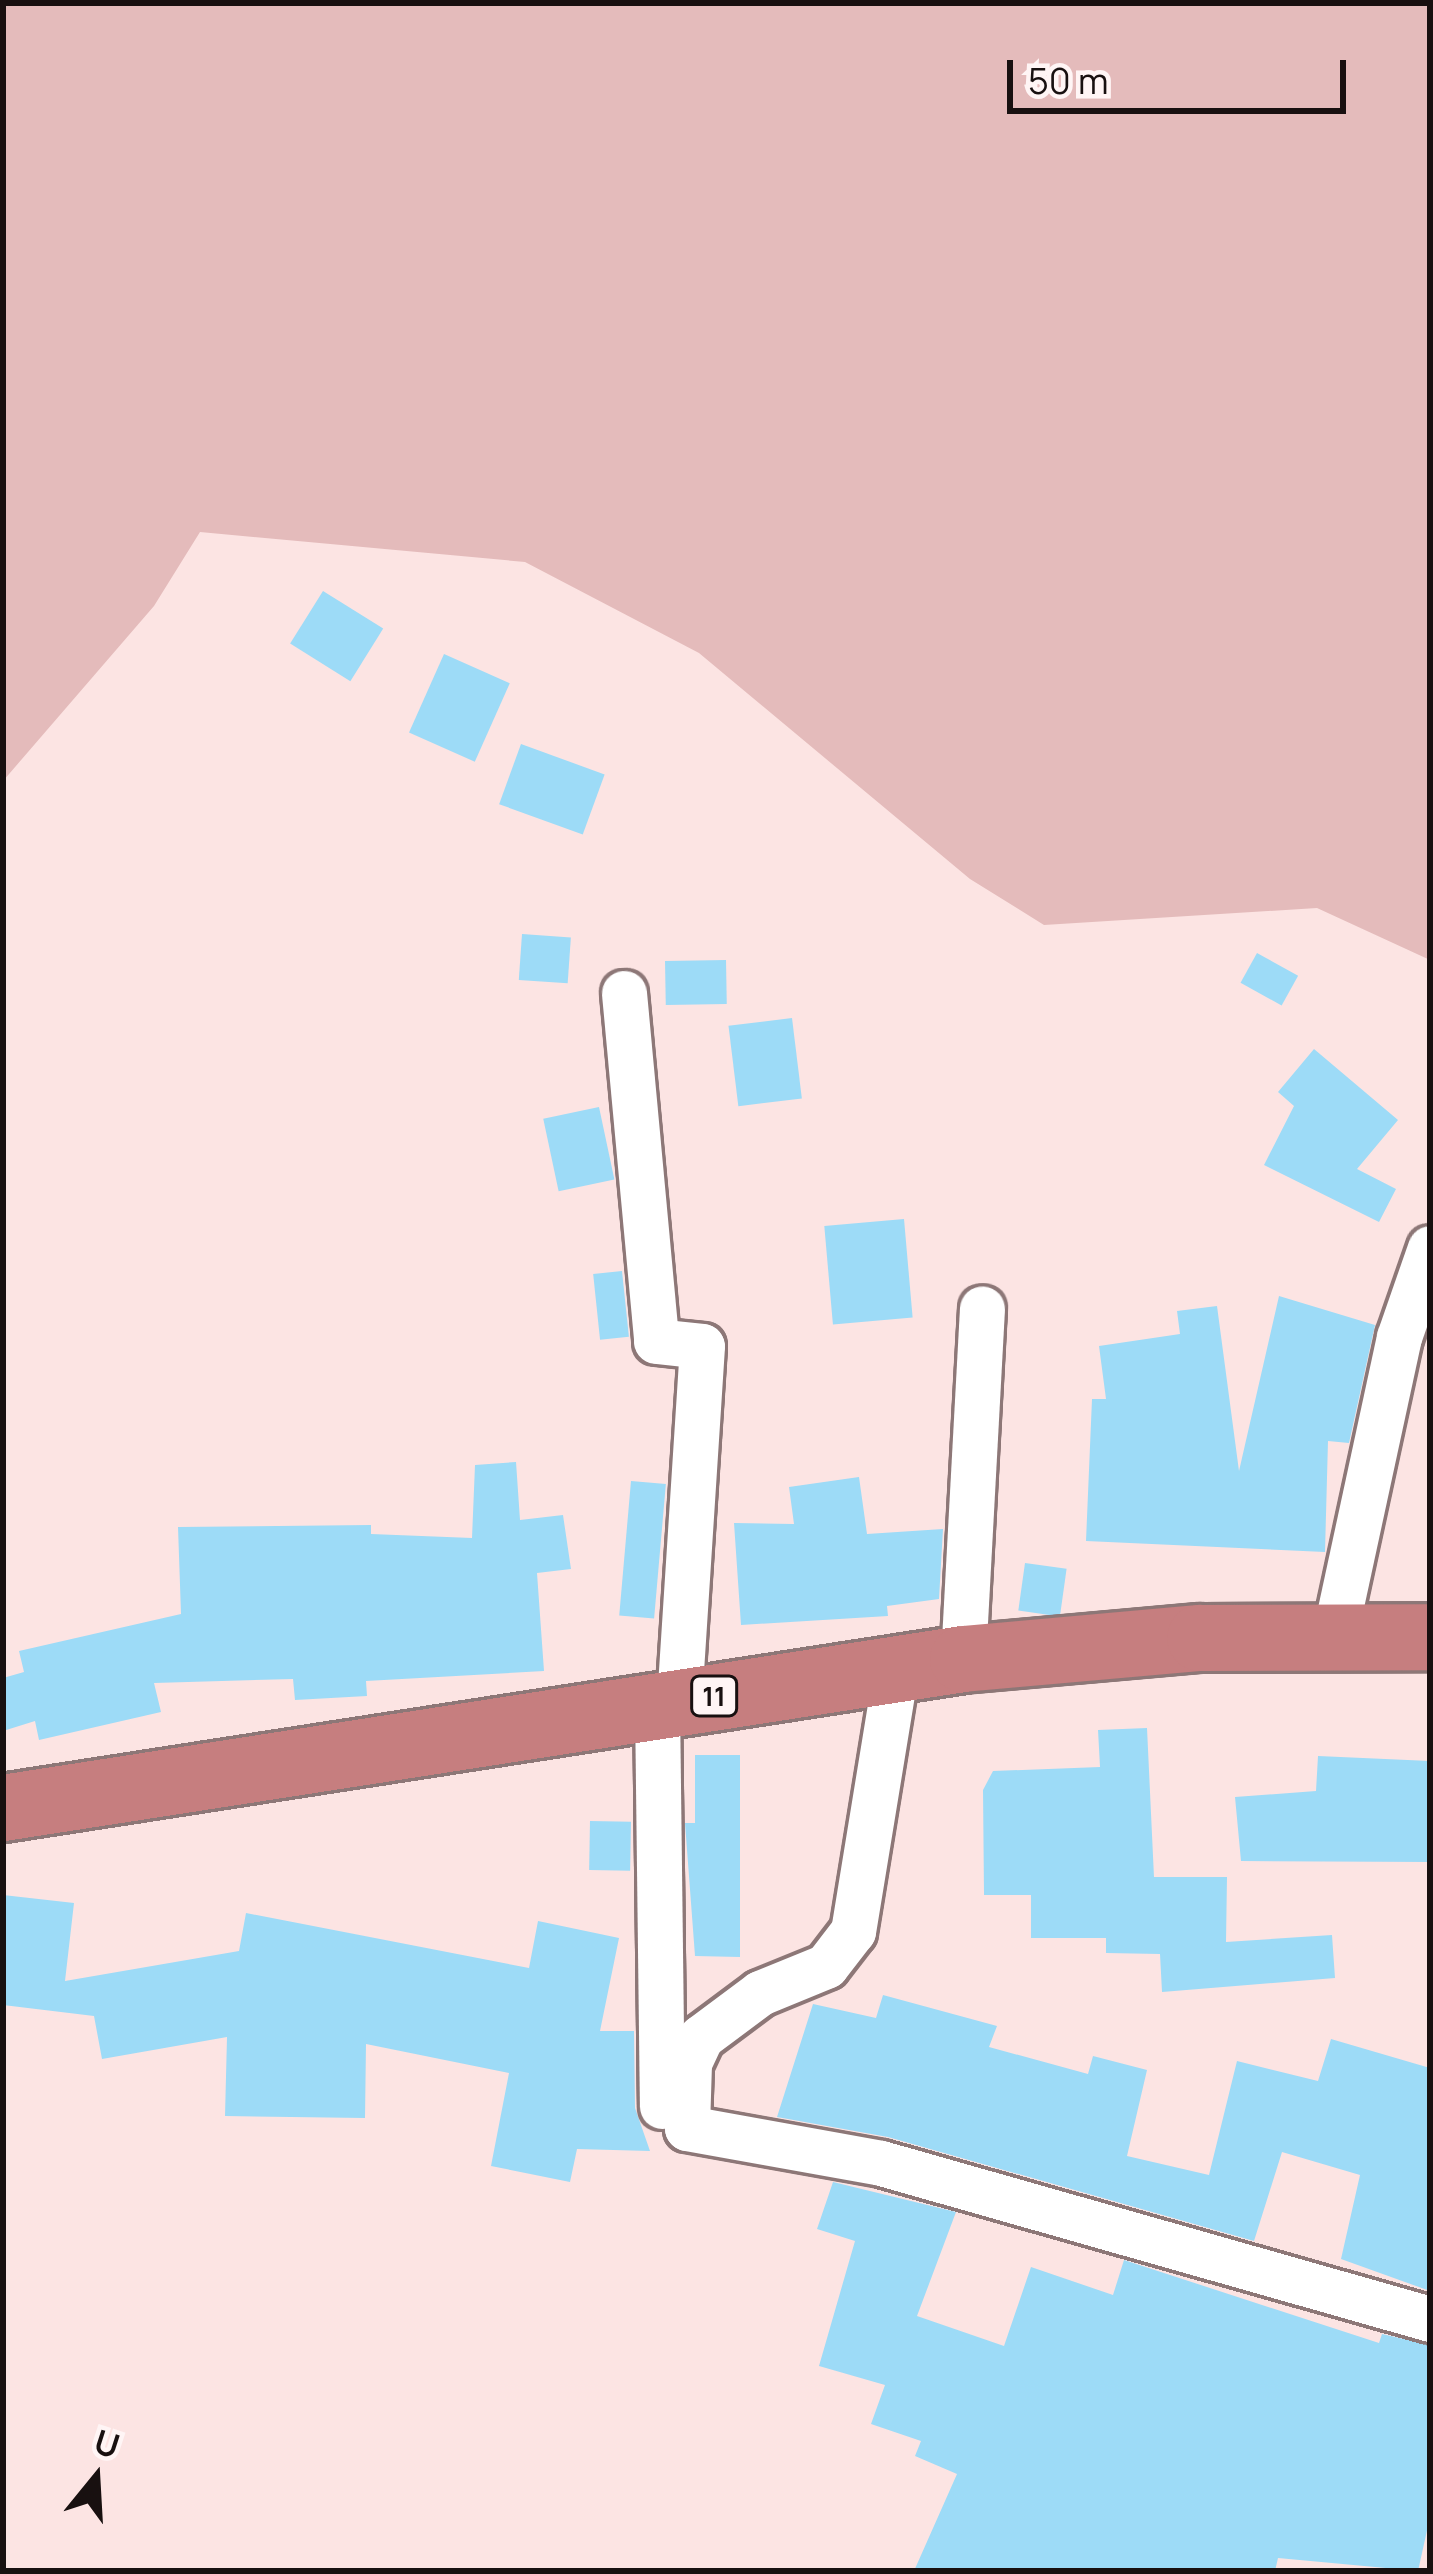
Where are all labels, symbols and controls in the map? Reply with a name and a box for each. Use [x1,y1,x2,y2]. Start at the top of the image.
scale bar [1013,36,1352,110]
text: 50 m [1028,56,1108,105]
road number: 11 [690,1675,738,1717]
north arrow [36,2418,156,2538]
text: U [89,2418,126,2468]

